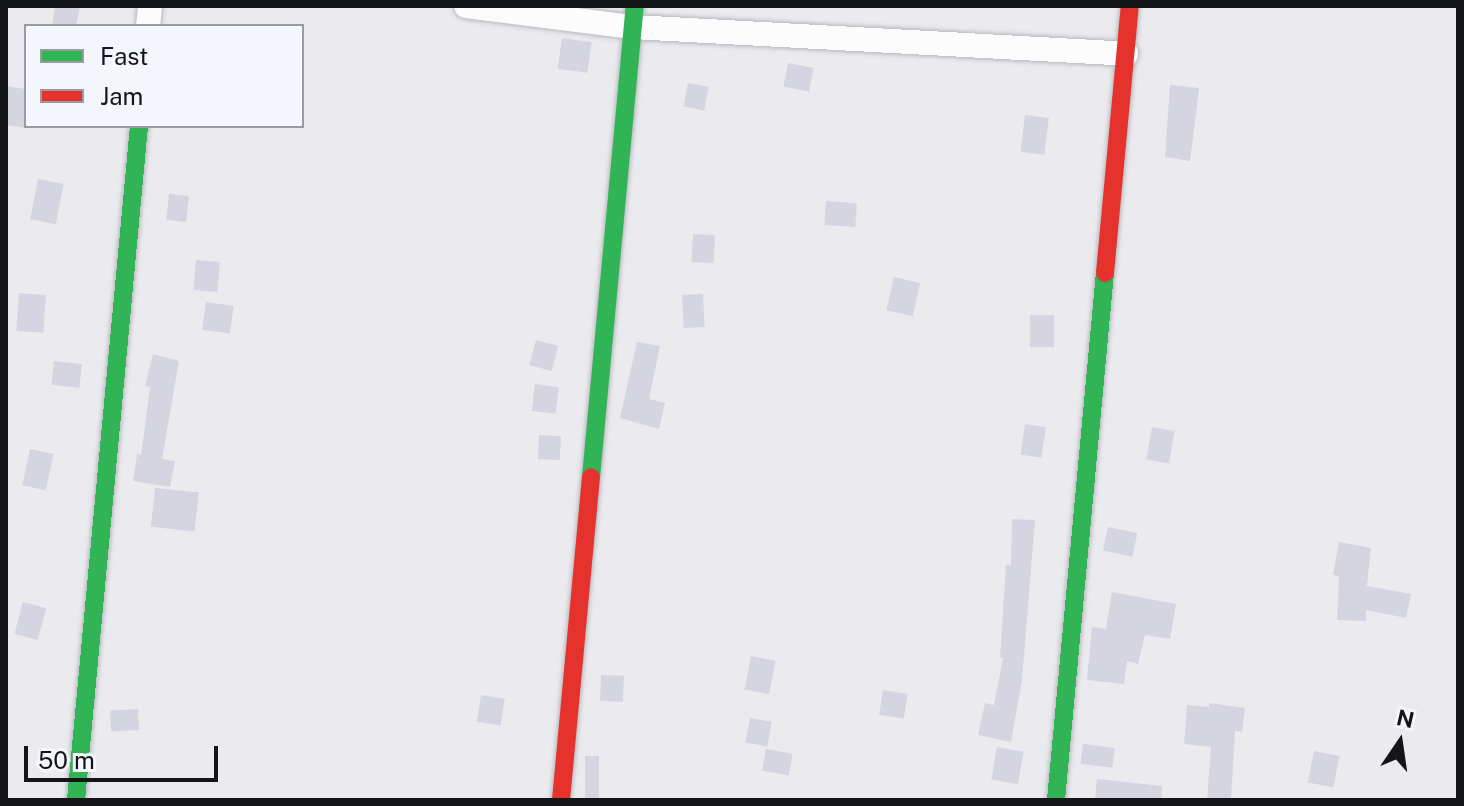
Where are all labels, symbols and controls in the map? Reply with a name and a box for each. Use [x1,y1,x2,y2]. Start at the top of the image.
legend [24,24,304,128]
text: Fast [100,42,148,70]
text: Jam [100,82,143,110]
north arrow [1360,702,1440,782]
text: N [1394,704,1417,733]
scale bar [28,730,222,780]
text: 50 m [38,746,95,774]

